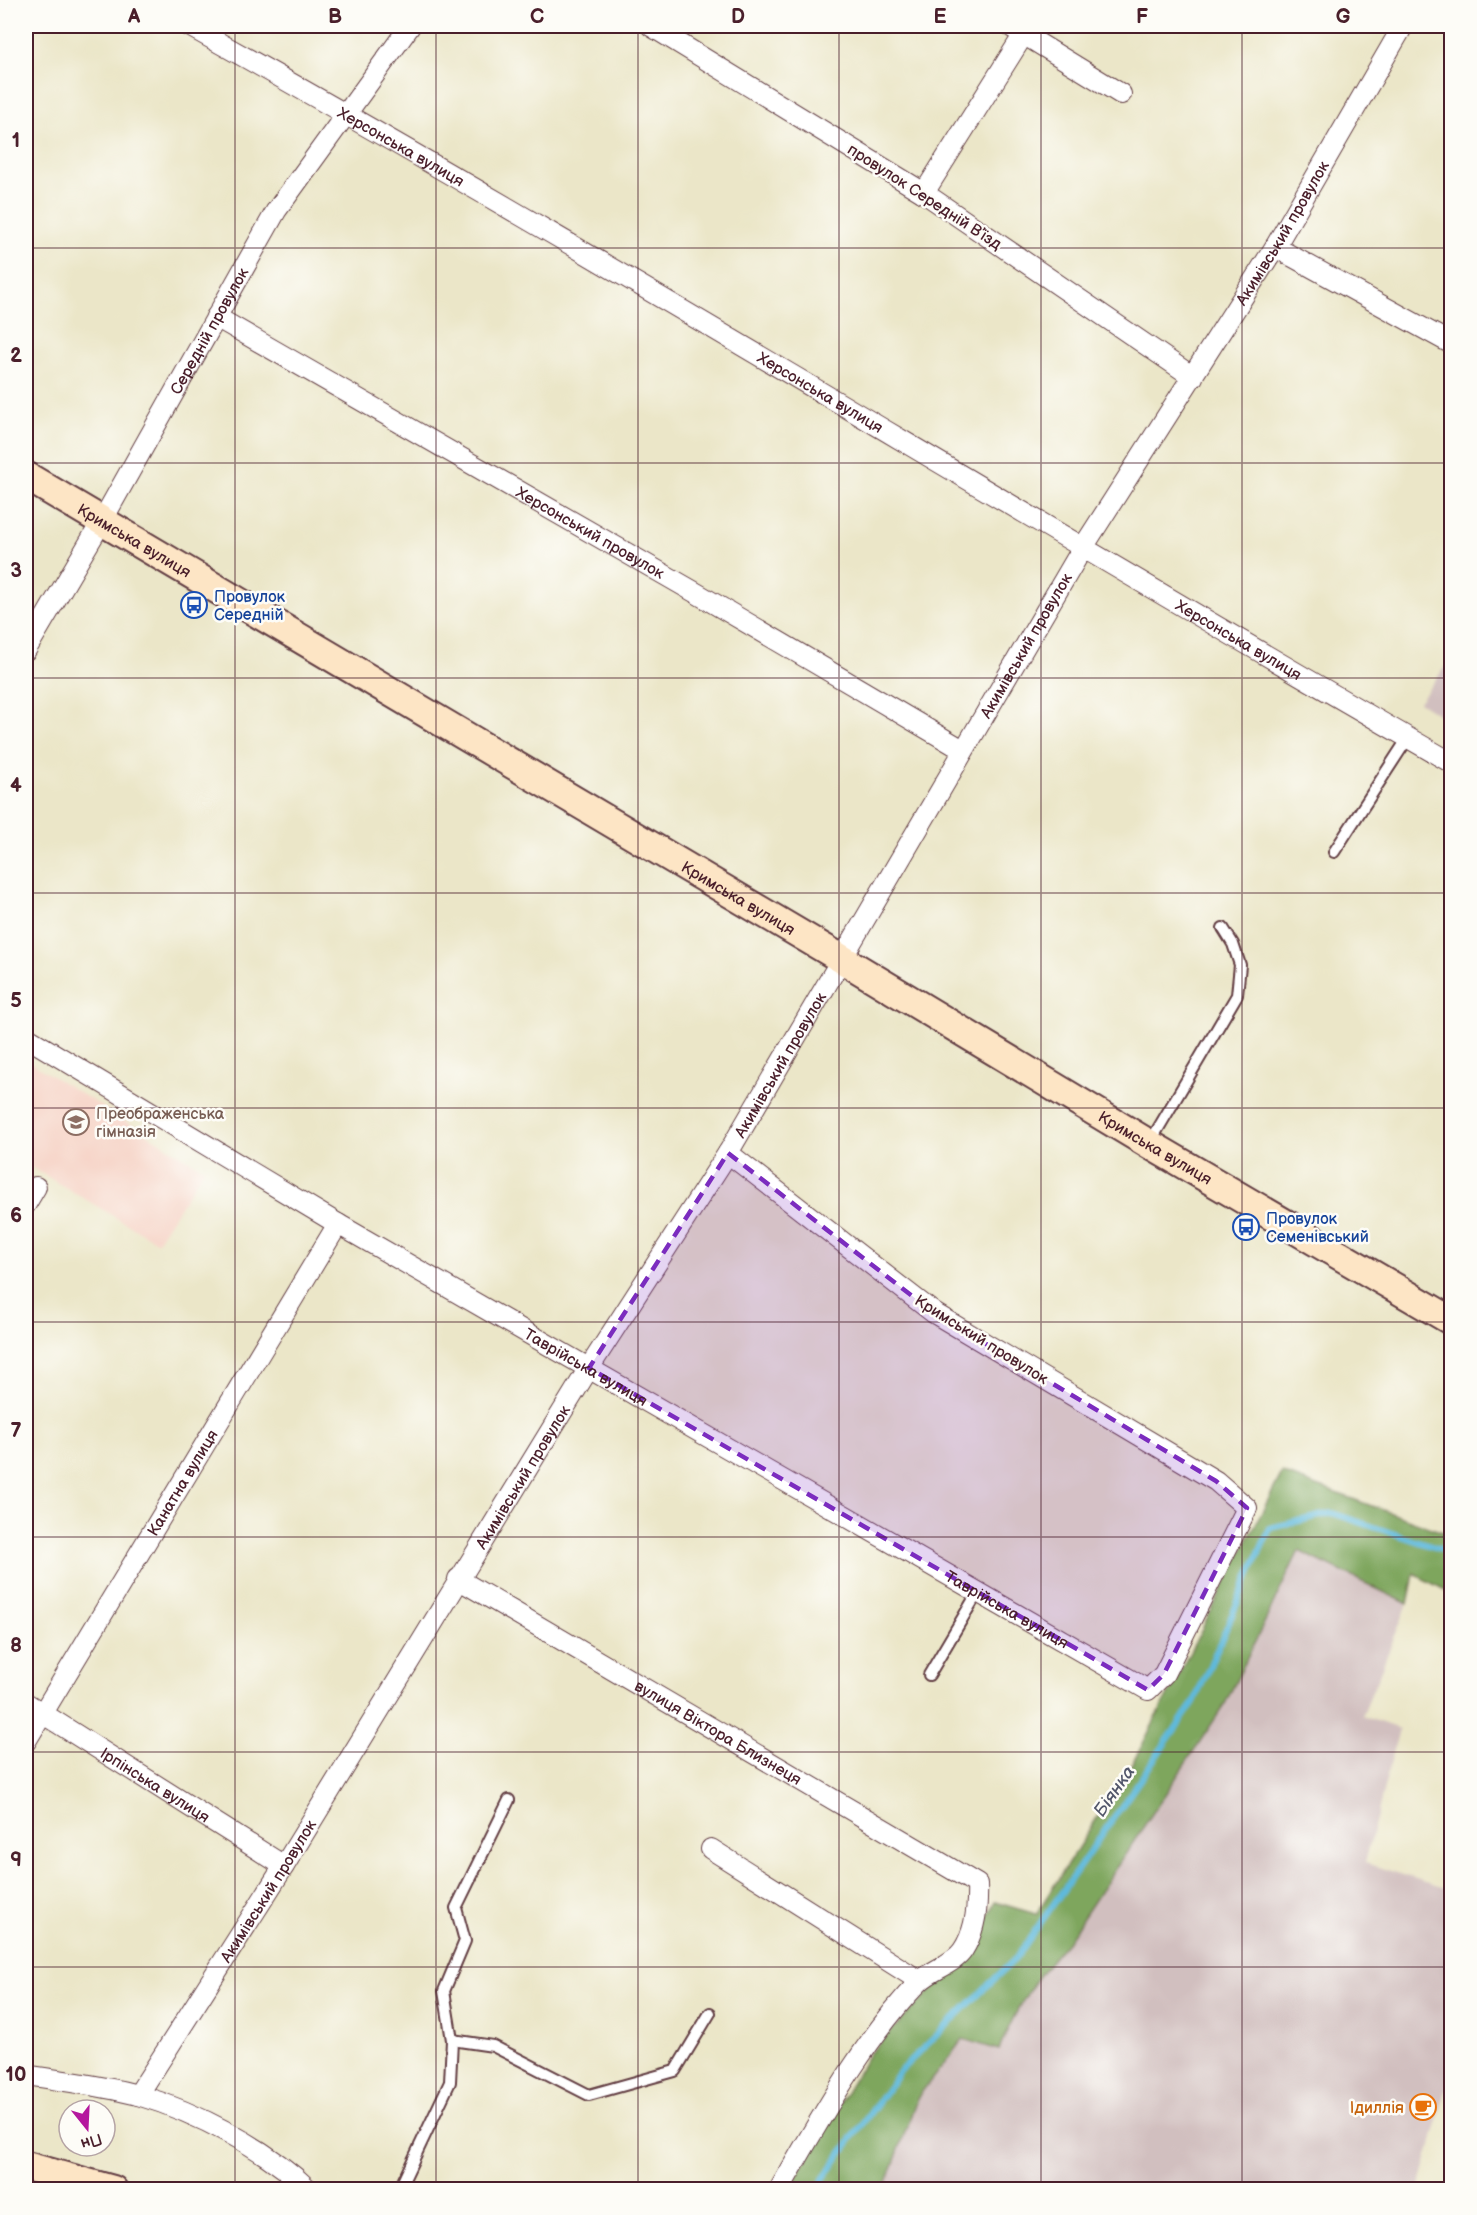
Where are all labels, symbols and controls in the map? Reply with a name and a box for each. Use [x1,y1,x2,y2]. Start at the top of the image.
text: A [127,5,141,29]
text: B [328,5,342,29]
text: C [530,5,544,29]
text: D [731,5,745,29]
text: E [934,5,947,29]
text: F [1136,5,1148,29]
text: G [1336,5,1351,29]
street label: Херсонська вулиця [334,104,467,191]
text: 1 [12,129,20,153]
street label: провулок Середній Вʼїзд [843,140,1005,254]
street label: Акимівський провулок [1232,157,1334,310]
street label: Середній провулок [167,264,253,398]
text: 2 [10,344,22,368]
street label: Херсонська вулиця [754,349,886,438]
street label: Херсонський провулок [512,483,668,584]
street label: Кримська вулиця [73,500,194,583]
text: 3 [10,559,22,583]
street label: Акимівський провулок [976,570,1077,723]
place label: Провулок Середній [214,588,286,625]
bus stop icon: Провулок Середній [179,590,209,620]
street label: Херсонська вулиця [1172,596,1305,685]
text: 4 [10,774,22,798]
street label: Кримська вулиця [678,858,798,940]
text: 5 [10,989,22,1013]
street label: Акимівський провулок [731,989,831,1142]
place label: Преображенська гімназія [96,1105,225,1142]
school or university icon: Преображенська гімназія [61,1107,91,1137]
street label: Кримська вулиця [1094,1108,1215,1190]
text: 6 [10,1204,22,1228]
place label: Провулок Семенівський [1266,1210,1369,1247]
bus stop icon: Провулок Семенівський [1231,1212,1261,1242]
street label: Кримський провулок [911,1291,1052,1389]
street label: Таврійська вулиця [520,1325,651,1411]
street label: Акимівський провулок [472,1402,575,1554]
text: 7 [10,1419,22,1443]
street label: Канатна вулиця [144,1427,223,1540]
street label: Таврійська вулиця [942,1567,1072,1653]
text: 8 [10,1634,22,1658]
street label: вулиця Віктора Близнеця [631,1677,805,1790]
street label: Ірпінська вулиця [96,1744,213,1828]
water label: Біянка [1089,1762,1139,1821]
street label: Акимівський провулок [216,1816,321,1967]
text: 9 [10,1848,22,1872]
text: 10 [6,2063,26,2087]
cafe icon: Ідиллія [1408,2092,1438,2122]
north arrow [57,2098,117,2158]
place label: Ідиллія [1350,2099,1404,2118]
text: Пн [78,2129,104,2153]

